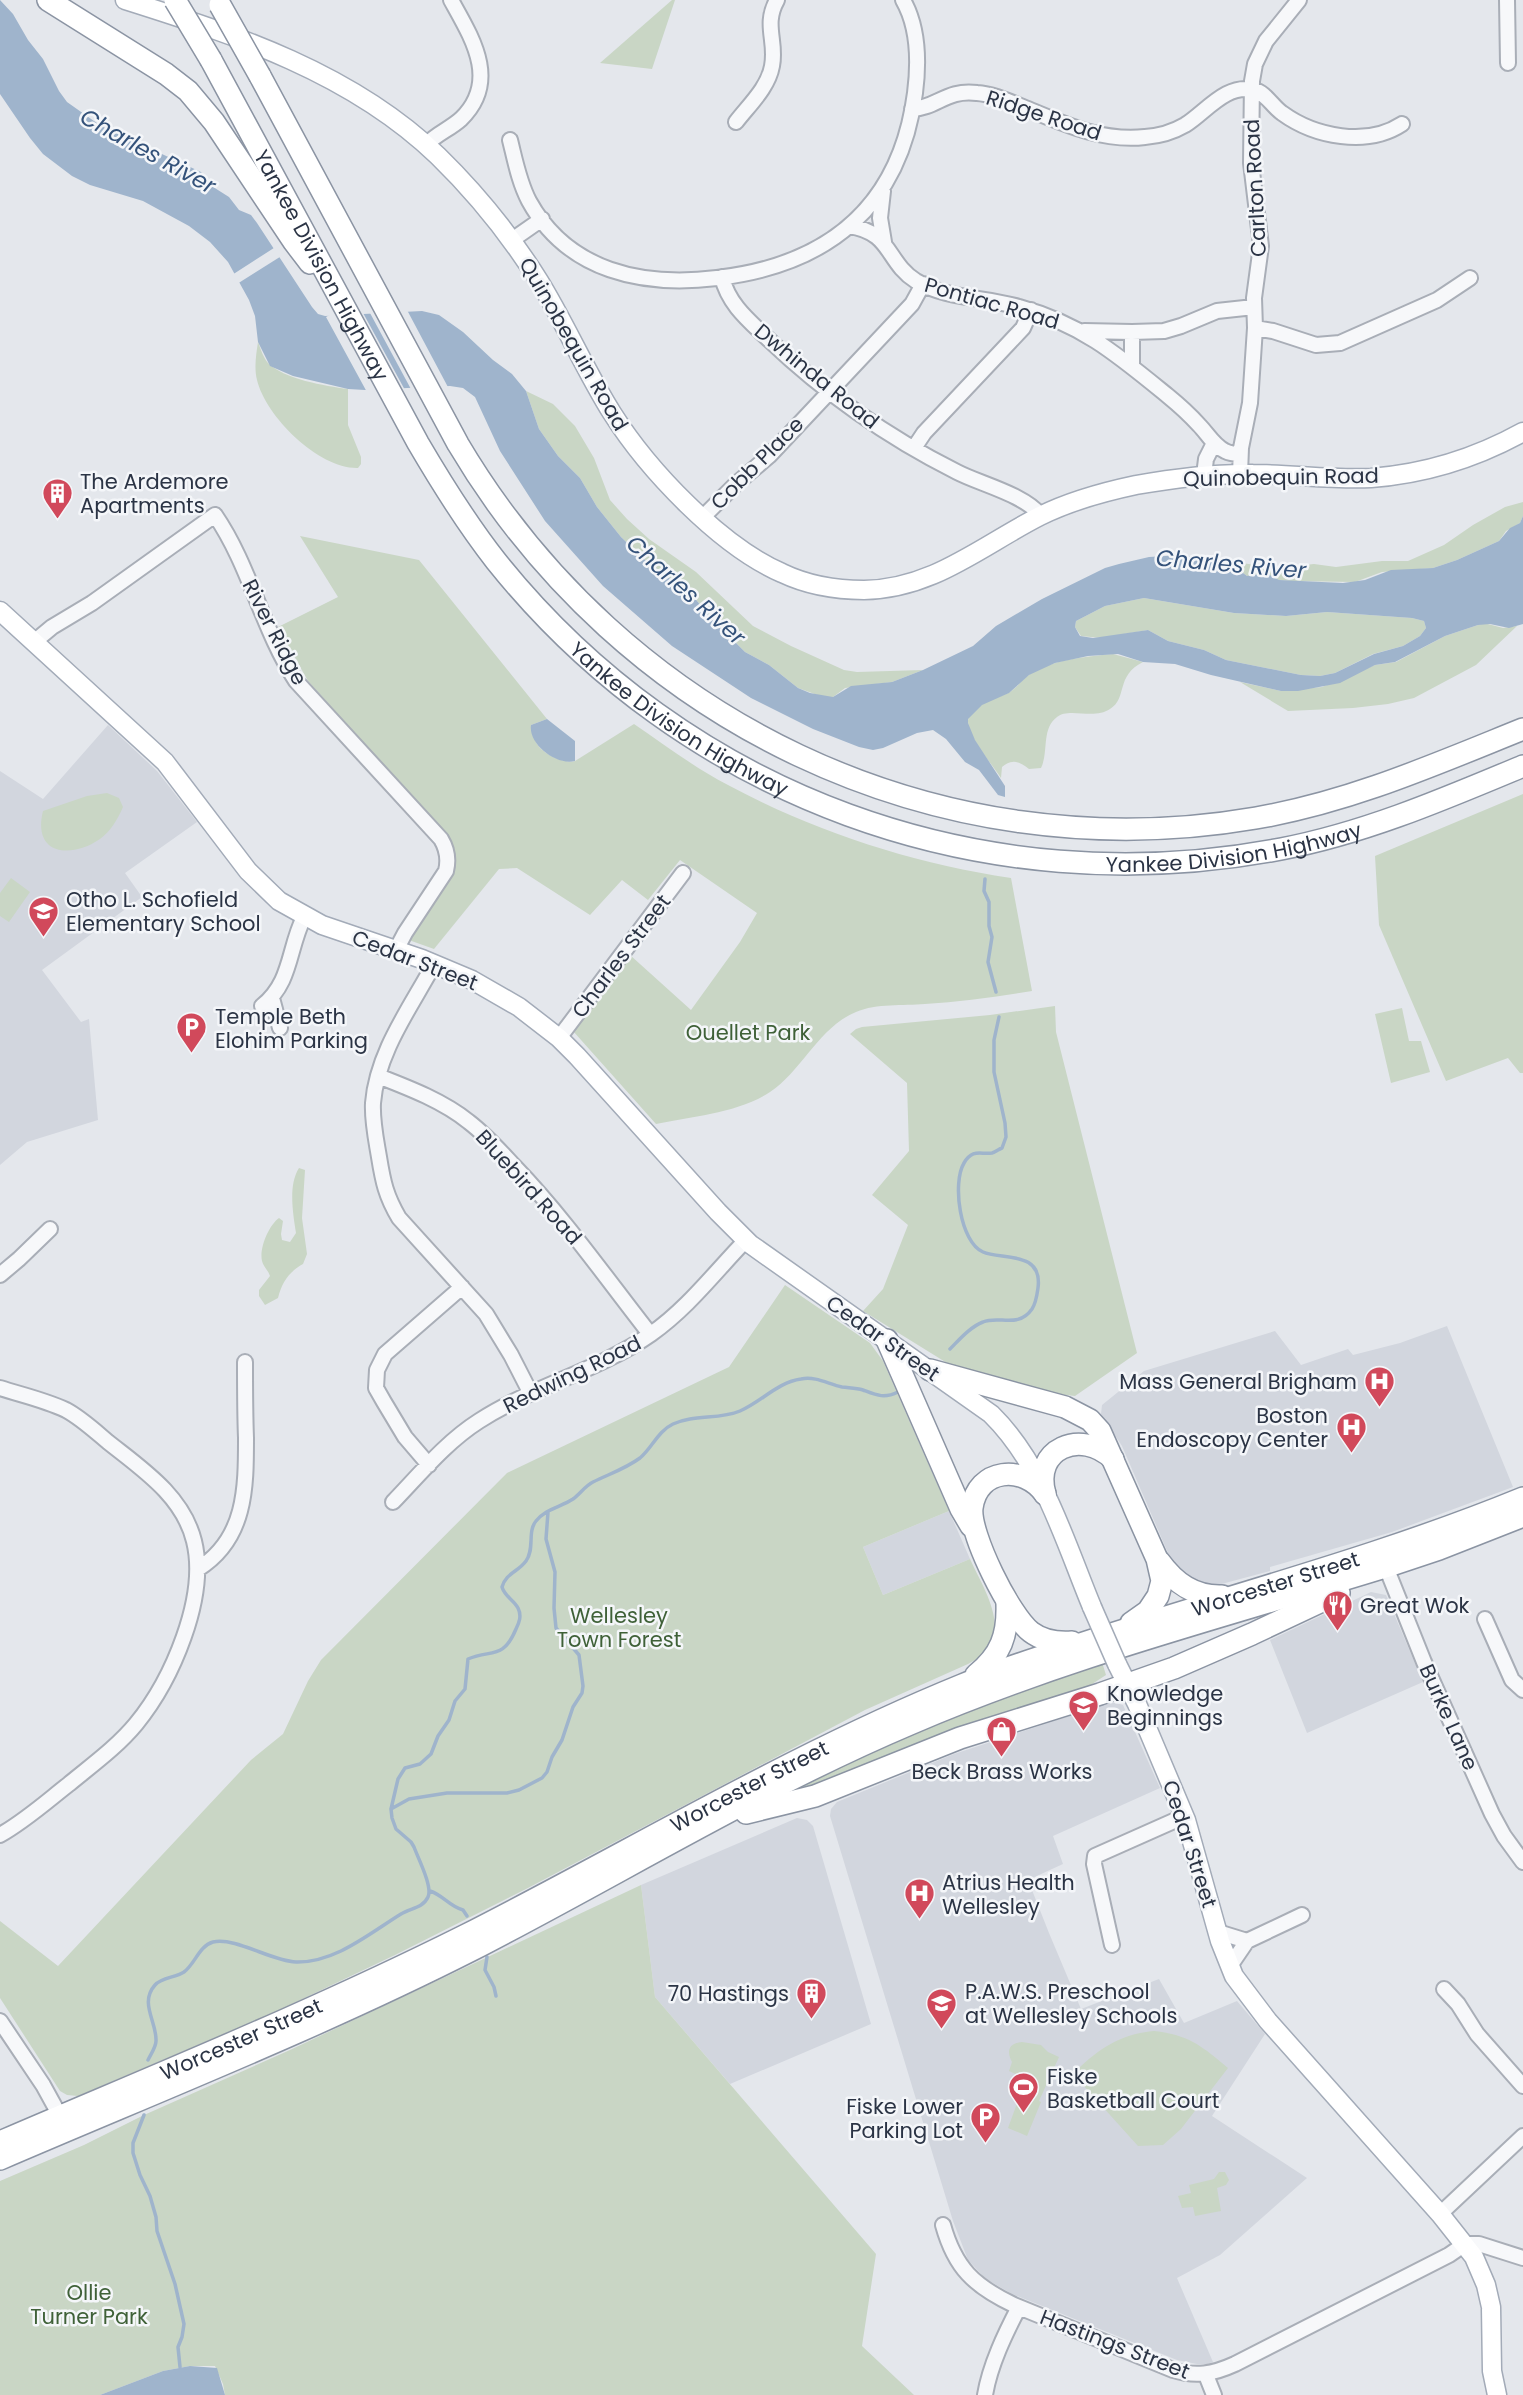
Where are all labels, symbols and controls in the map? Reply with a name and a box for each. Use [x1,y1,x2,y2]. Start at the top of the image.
street label: Ridge Road [983,83,1105,147]
water label: Charles River [74,100,223,202]
street label: Carlton Road [1237,118,1273,258]
street label: Yankee Division Highway [248,144,396,386]
street label: Quinobequin Road [513,252,635,436]
street label: Pontiac Road [921,270,1063,336]
street label: Dwhinda Road [749,317,885,435]
street label: Cobb Place [704,410,810,516]
street label: Quinobequin Road [1183,461,1379,493]
place label: The Ardemore Apartments [80,467,229,520]
building icon: The Ardemore Apartments [40,476,74,520]
water label: Charles River [619,528,754,653]
water label: Charles River [1155,541,1309,587]
street label: River Ridge [236,574,314,690]
street label: Yankee Division Highway [564,635,793,803]
street label: Yankee Division Highway [1105,815,1365,878]
place label: Otho L. Schofield Elementary School [66,885,261,938]
street label: Charles Street [565,888,677,1024]
school or university icon: Otho L. Schofield Elementary School [26,894,60,938]
street label: Cedar Street [348,923,482,997]
place label: Temple Beth Elohim Parking [215,1002,368,1055]
parking icon: Temple Beth Elohim Parking [175,1011,209,1055]
park label: Ouellet Park [686,1018,810,1047]
street label: Bluebird Road [469,1123,589,1251]
street label: Cedar Street [820,1288,946,1388]
street label: Redwing Road [498,1328,646,1420]
hospital icon: Mass General Brigham [1363,1364,1397,1408]
place label: Mass General Brigham [1119,1367,1357,1396]
place label: Boston Endoscopy Center [1136,1401,1328,1454]
hospital icon: Boston Endoscopy Center [1334,1410,1368,1454]
street label: Worcester Street [1188,1544,1363,1623]
restaurant icon: Great Wok [1320,1588,1354,1632]
place label: Great Wok [1360,1591,1470,1620]
park label: Wellesley Town Forest [557,1601,681,1654]
street label: Burke Lane [1413,1659,1485,1775]
place label: Knowledge Beginnings [1107,1679,1223,1732]
school or university icon: Knowledge Beginnings [1067,1688,1101,1732]
shop icon: Beck Brass Works [985,1714,1019,1758]
street label: Worcester Street [665,1733,833,1839]
place label: Beck Brass Works [911,1757,1093,1786]
street label: Cedar Street [1156,1776,1224,1912]
place label: Atrius Health Wellesley [942,1868,1075,1921]
hospital icon: Atrius Health Wellesley [902,1877,936,1921]
building icon: 70 Hastings [795,1976,829,2020]
place label: P.A.W.S. Preschool at Wellesley Schools [965,1977,1177,2030]
place label: 70 Hastings [668,1979,789,2008]
school or university icon: P.A.W.S. Preschool at Wellesley Schools [925,1986,959,2030]
street label: Worcester Street [155,1991,327,2087]
place label: Fiske Basketball Court [1047,2062,1219,2115]
sports icon: Fiske Basketball Court [1007,2071,1041,2115]
place label: Fiske Lower Parking Lot [846,2092,963,2145]
parking icon: Fiske Lower Parking Lot [969,2101,1003,2145]
park label: Ollie Turner Park [30,2278,148,2331]
street label: Hastings Street [1036,2302,1194,2386]

